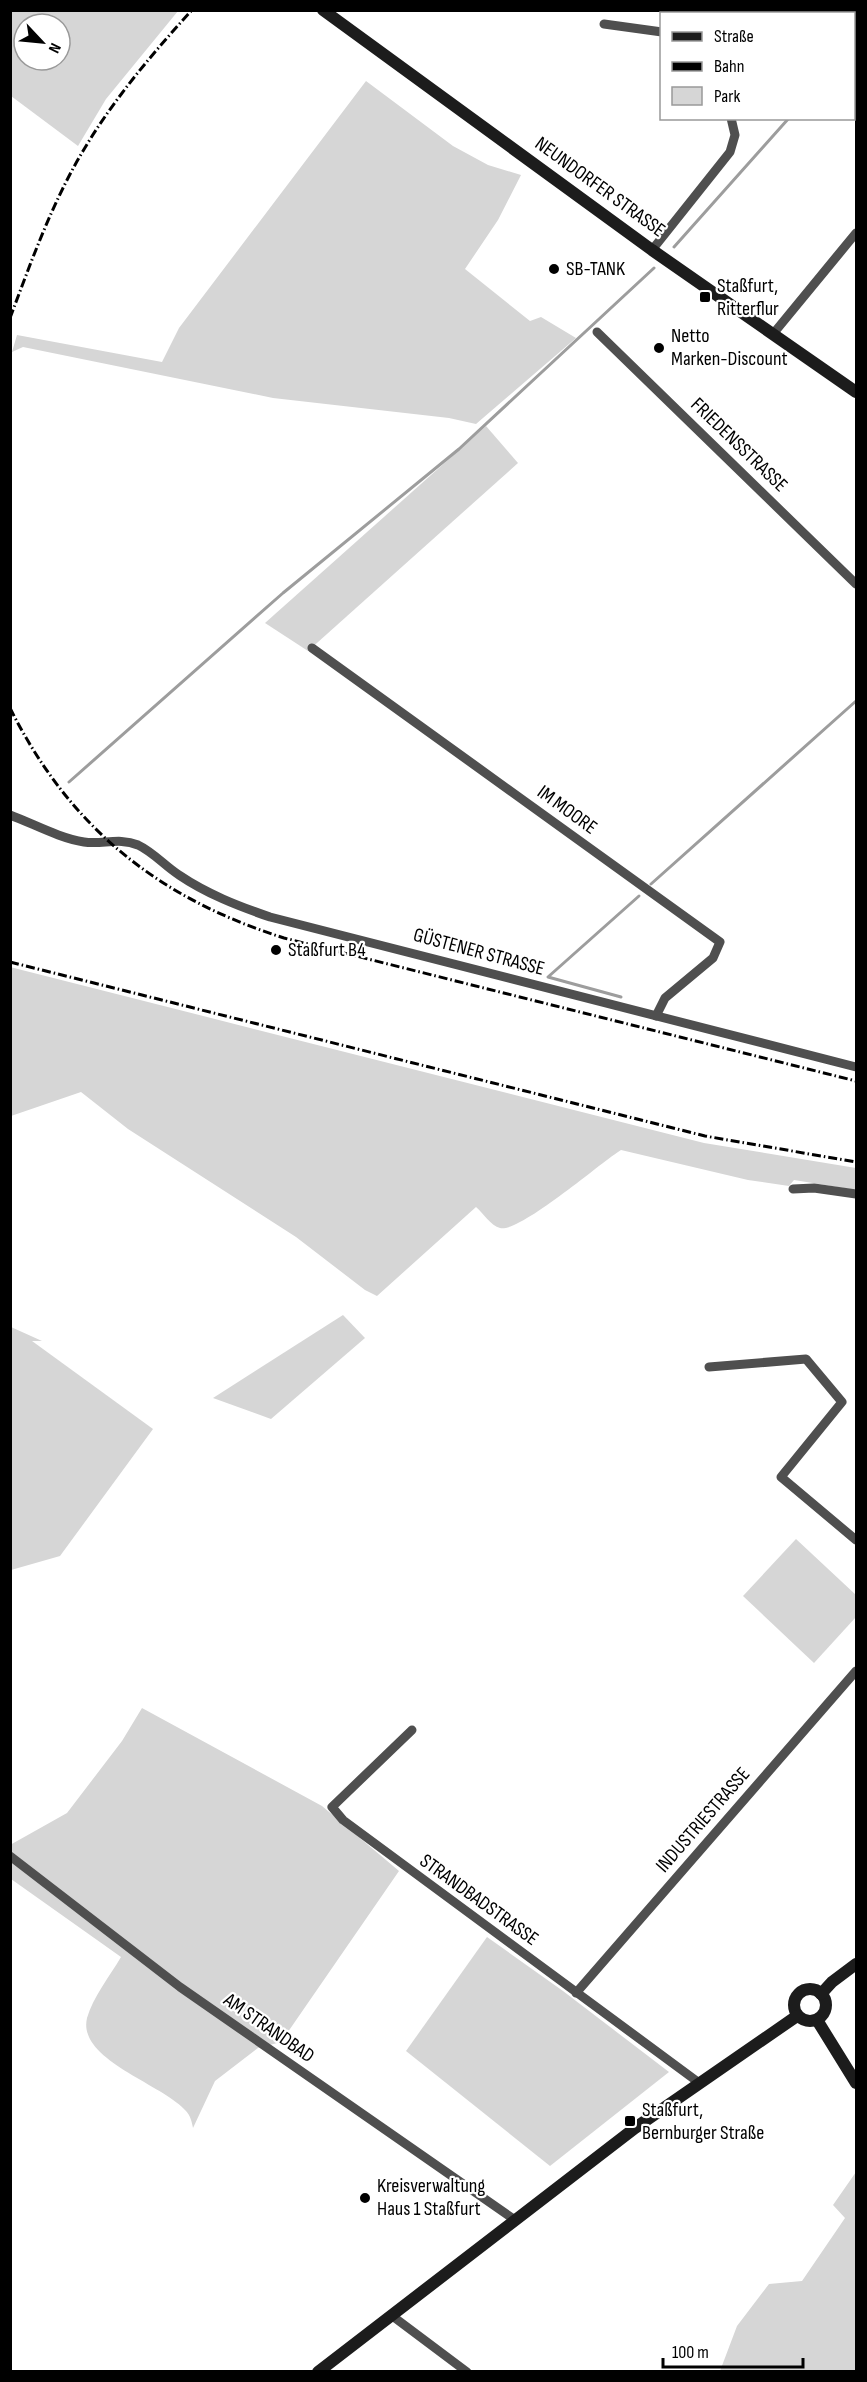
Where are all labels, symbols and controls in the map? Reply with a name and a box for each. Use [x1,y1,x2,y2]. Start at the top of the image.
north arrow [12,12,72,72]
legend [660,12,855,120]
text: Straße [714,26,754,47]
text: N [44,40,65,56]
text: Bahn [714,56,744,77]
text: Park [714,86,740,107]
street label: NEUNDORFER STRASSE [530,132,670,242]
place label: SB-TANK [566,257,625,281]
marker: SB-TANK [547,262,561,276]
place label: Staßfurt, Ritterflur [717,274,779,321]
marker: Staßfurt, Ritterflur [698,290,712,304]
place label: Netto Marken-Discount [671,324,788,371]
marker: Netto Marken-Discount [652,341,666,355]
street label: FRIEDENSSTRASSE [686,393,792,497]
street label: IM MOORE [532,780,602,840]
street label: GÜSTENER STRASSE [411,923,547,981]
place label: Staßfurt B4 [288,938,366,962]
marker: Staßfurt B4 [269,943,283,957]
street label: INDUSTRIESTRASSE [651,1763,755,1877]
street label: STRANDBADSTRASSE [415,1849,543,1951]
street label: AM STRANDBAD [218,1987,319,2068]
place label: Staßfurt, Bernburger Straße [642,2098,764,2145]
marker: Staßfurt, Bernburger Straße [623,2114,637,2128]
place label: Kreisverwaltung Haus 1 Staßfurt [377,2174,485,2221]
marker: Kreisverwaltung Haus 1 Staßfurt [358,2191,372,2205]
scale bar [663,2331,802,2369]
text: 100 m [672,2342,709,2363]

